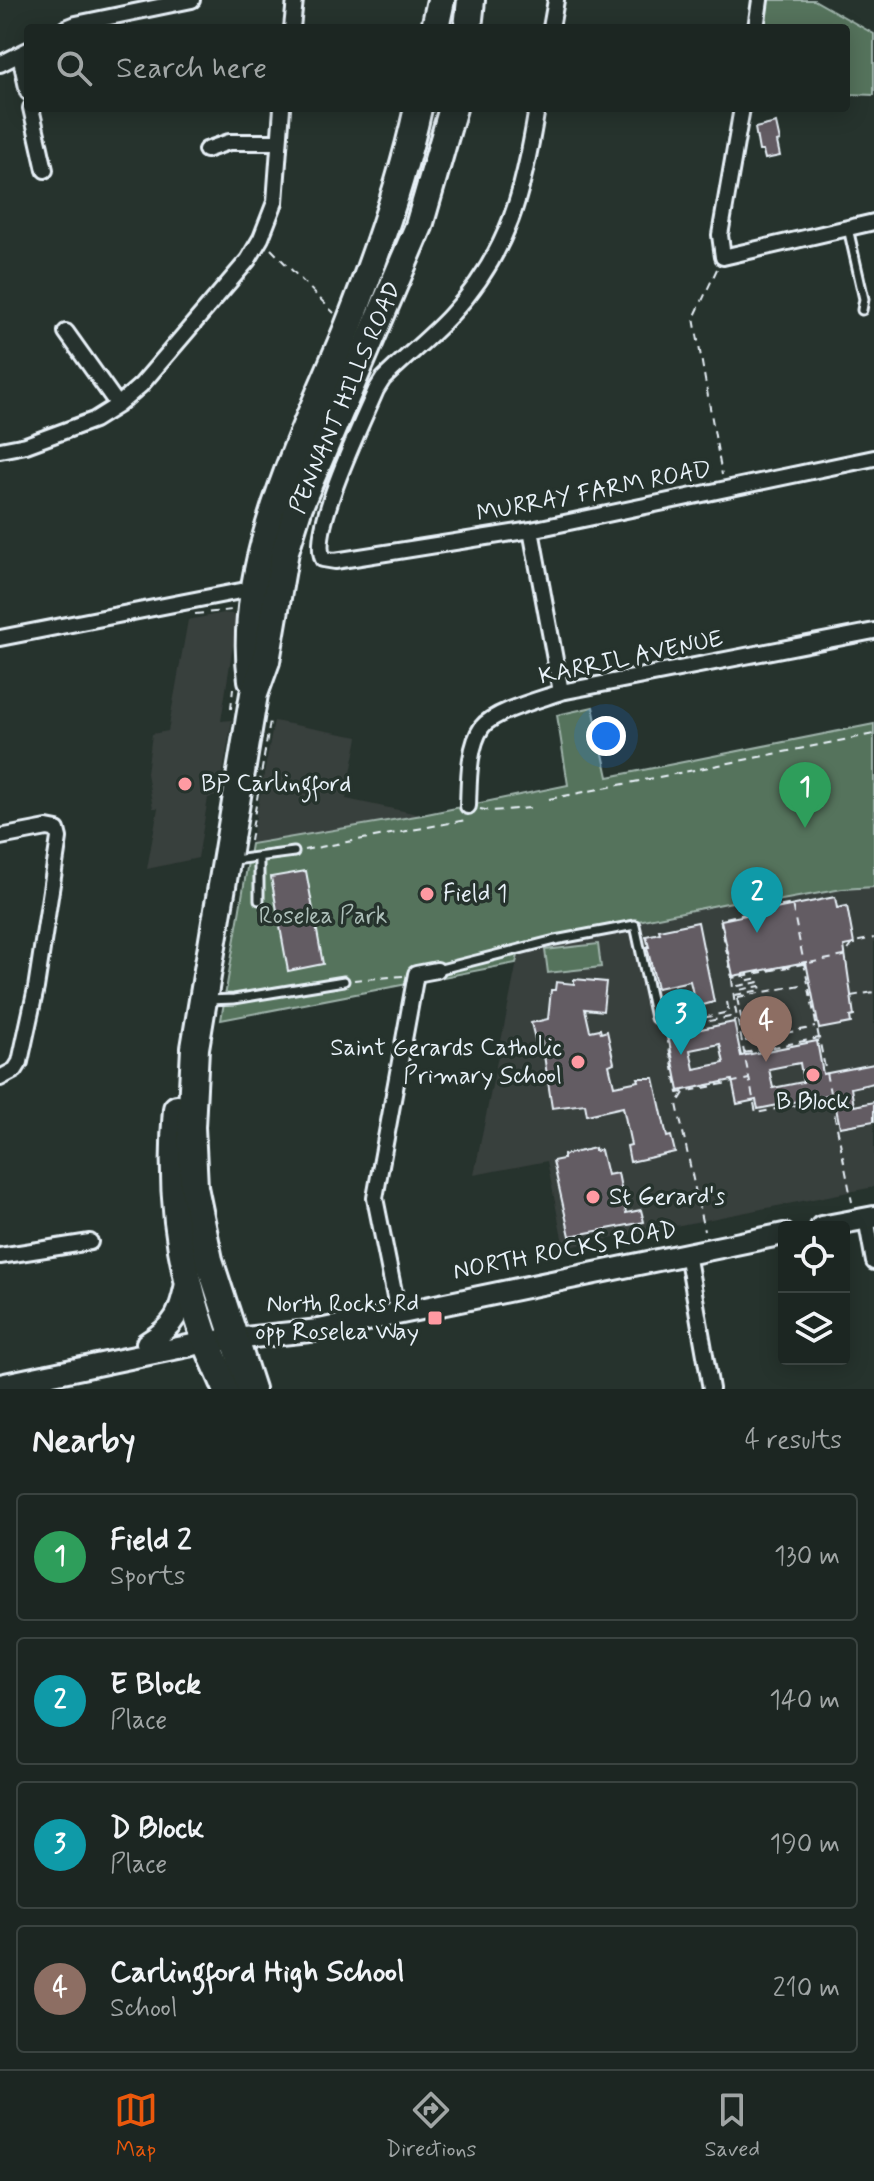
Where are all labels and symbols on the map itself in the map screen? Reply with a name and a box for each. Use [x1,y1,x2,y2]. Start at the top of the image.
street label: PENNANT HILLS ROAD [282,277,409,518]
street label: MURRAY FARM ROAD [474,454,714,530]
street label: KARRIL AVENUE [536,623,726,693]
your location [586,716,626,756]
pin: 1 [779,762,831,828]
place label: BP Carlingford [201,769,351,803]
marker: BP Carlingford [176,775,194,793]
pin: 2 [731,867,783,933]
place label: Field 1 [443,879,507,910]
marker: Field 1 [418,885,436,903]
park label: Roselea Park [259,901,387,932]
pin: 3 [655,989,707,1055]
pin: 4 [740,996,792,1062]
place label: Saint Gerards Catholic Primary School [330,1033,562,1092]
marker: Saint Gerards Catholic Primary School [569,1053,587,1071]
marker: B Block [804,1066,822,1084]
place label: B Block [776,1087,850,1118]
place label: St Gerard's [609,1182,725,1213]
marker: St Gerard's [584,1188,602,1206]
street label: NORTH ROCKS ROAD [451,1214,679,1288]
place label: North Rocks Rd opp Roselea Way [255,1289,419,1348]
marker: North Rocks Rd opp Roselea Way [426,1309,444,1327]

